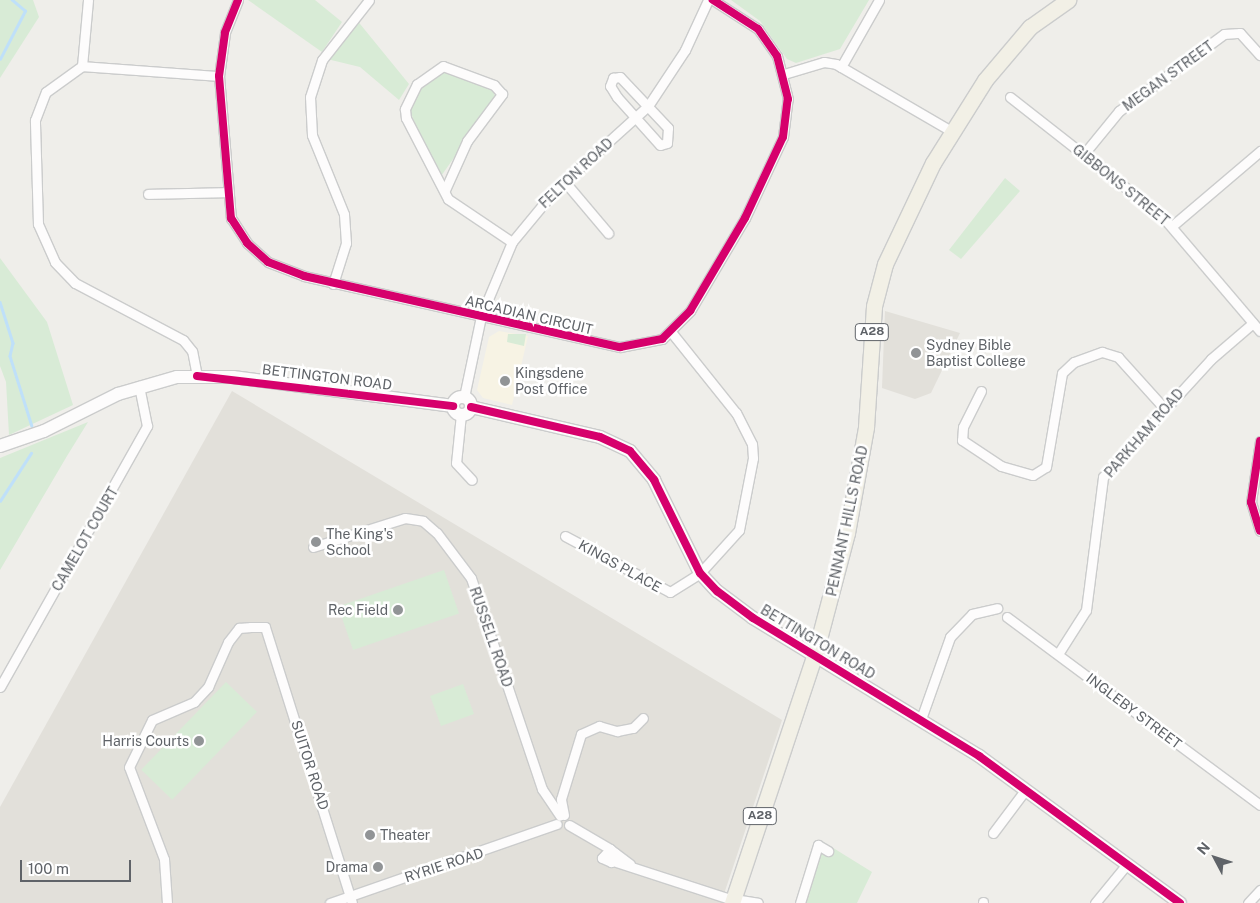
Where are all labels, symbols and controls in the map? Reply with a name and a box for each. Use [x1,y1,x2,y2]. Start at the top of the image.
street label: MEGAN STREET [1119,37,1217,115]
street label: FELTON ROAD [536,134,616,212]
street label: GIBBONS STREET [1069,141,1173,229]
street label: ARCADIAN CIRCUIT [463,292,595,338]
road number: A28 [854,322,890,342]
place label: Sydney Bible Baptist College [926,337,1026,370]
marker: Sydney Bible Baptist College [910,347,922,359]
street label: BETTINGTON ROAD [261,361,393,393]
place label: Kingsdene Post Office [515,365,587,398]
marker: Kingsdene Post Office [499,375,511,387]
street label: PARKHAM ROAD [1101,385,1187,481]
street label: PENNANT HILLS ROAD [823,444,871,598]
street label: CAMELOT COURT [48,484,122,594]
place label: The King's School [326,526,393,558]
marker: The King's School [310,536,322,548]
street label: KINGS PLACE [576,536,664,596]
street label: RUSSELL ROAD [466,585,516,689]
street label: BETTINGTON ROAD [758,601,878,683]
place label: Rec Field [328,602,388,618]
marker: Rec Field [392,604,404,616]
street label: INGLEBY STREET [1083,670,1185,752]
street label: SUITOR ROAD [288,718,332,812]
place label: Harris Courts [102,733,189,749]
marker: Harris Courts [193,735,205,747]
road number: A28 [742,806,778,826]
place label: Theater [380,827,430,843]
marker: Theater [364,829,376,841]
north arrow [1190,833,1240,883]
text: N [1194,839,1213,858]
street label: RYRIE ROAD [402,844,486,886]
scale bar [22,850,134,882]
place label: Drama [326,859,368,875]
text: 100 m [28,860,69,877]
marker: Drama [372,861,384,873]

